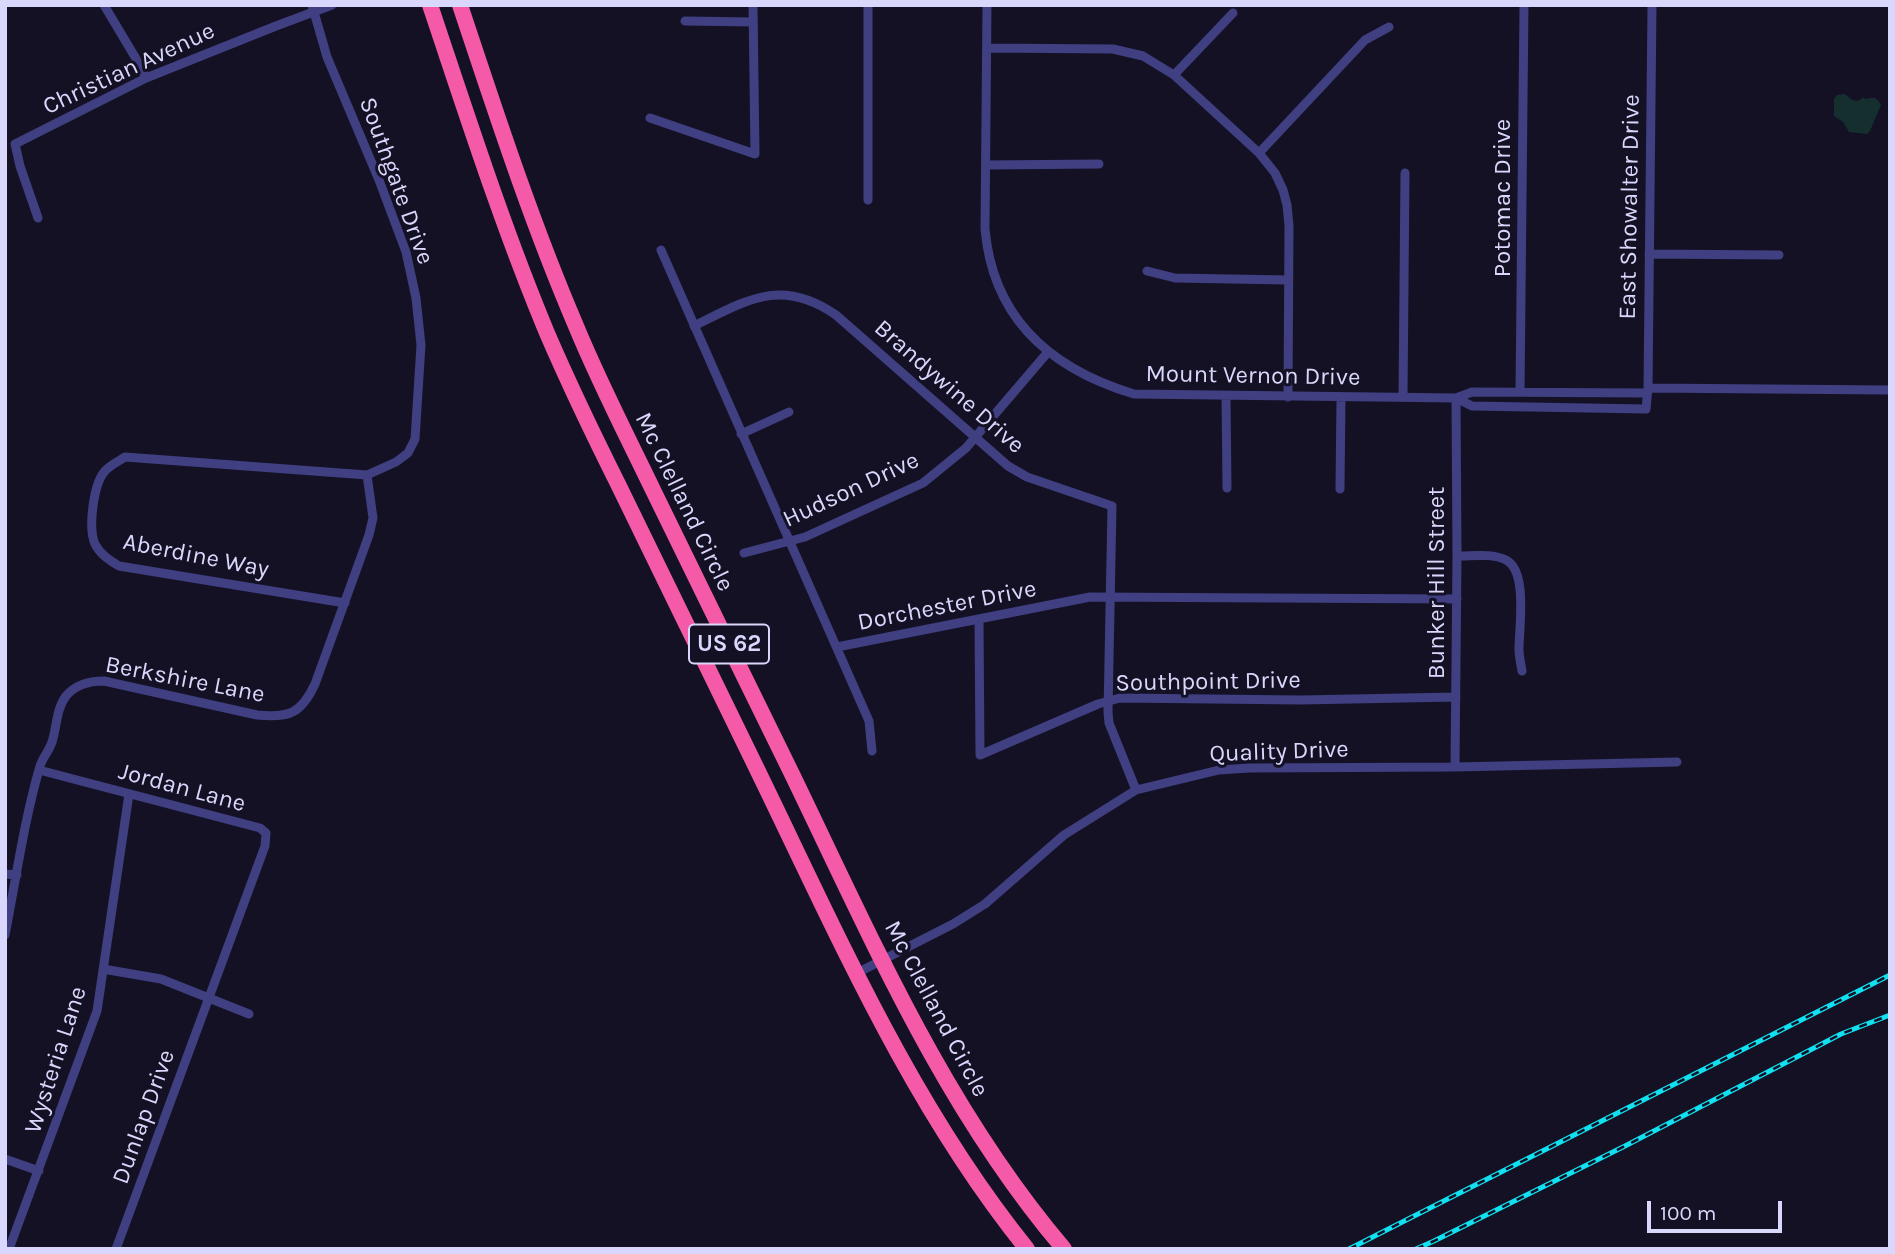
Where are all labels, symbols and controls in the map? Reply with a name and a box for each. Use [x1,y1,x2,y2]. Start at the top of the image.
street label: Christian Avenue [39,17,219,121]
street label: Southgate Drive [352,94,440,268]
street label: East Showalter Drive [1614,94,1646,320]
street label: Potomac Drive [1489,119,1517,277]
street label: Brandywine Drive [868,314,1030,460]
street label: Mount Vernon Drive [1145,360,1361,392]
street label: Mc Clelland Circle [628,408,740,596]
street label: Hudson Drive [778,446,924,534]
street label: Bunker Hill Street [1423,487,1451,679]
street label: Aberdine Way [121,528,271,584]
street label: Dorchester Drive [855,575,1039,637]
road number: US 62 [689,624,769,664]
street label: Berkshire Lane [103,650,267,710]
street label: Southpoint Drive [1115,666,1301,698]
street label: Quality Drive [1209,735,1349,769]
street label: Jordan Lane [115,757,249,819]
street label: Mc Clelland Circle [877,916,995,1102]
street label: Wysteria Lane [19,983,93,1137]
street label: Dunlap Drive [106,1046,182,1188]
scale bar [1650,1188,1785,1232]
text: 100 m [1660,1201,1717,1225]

